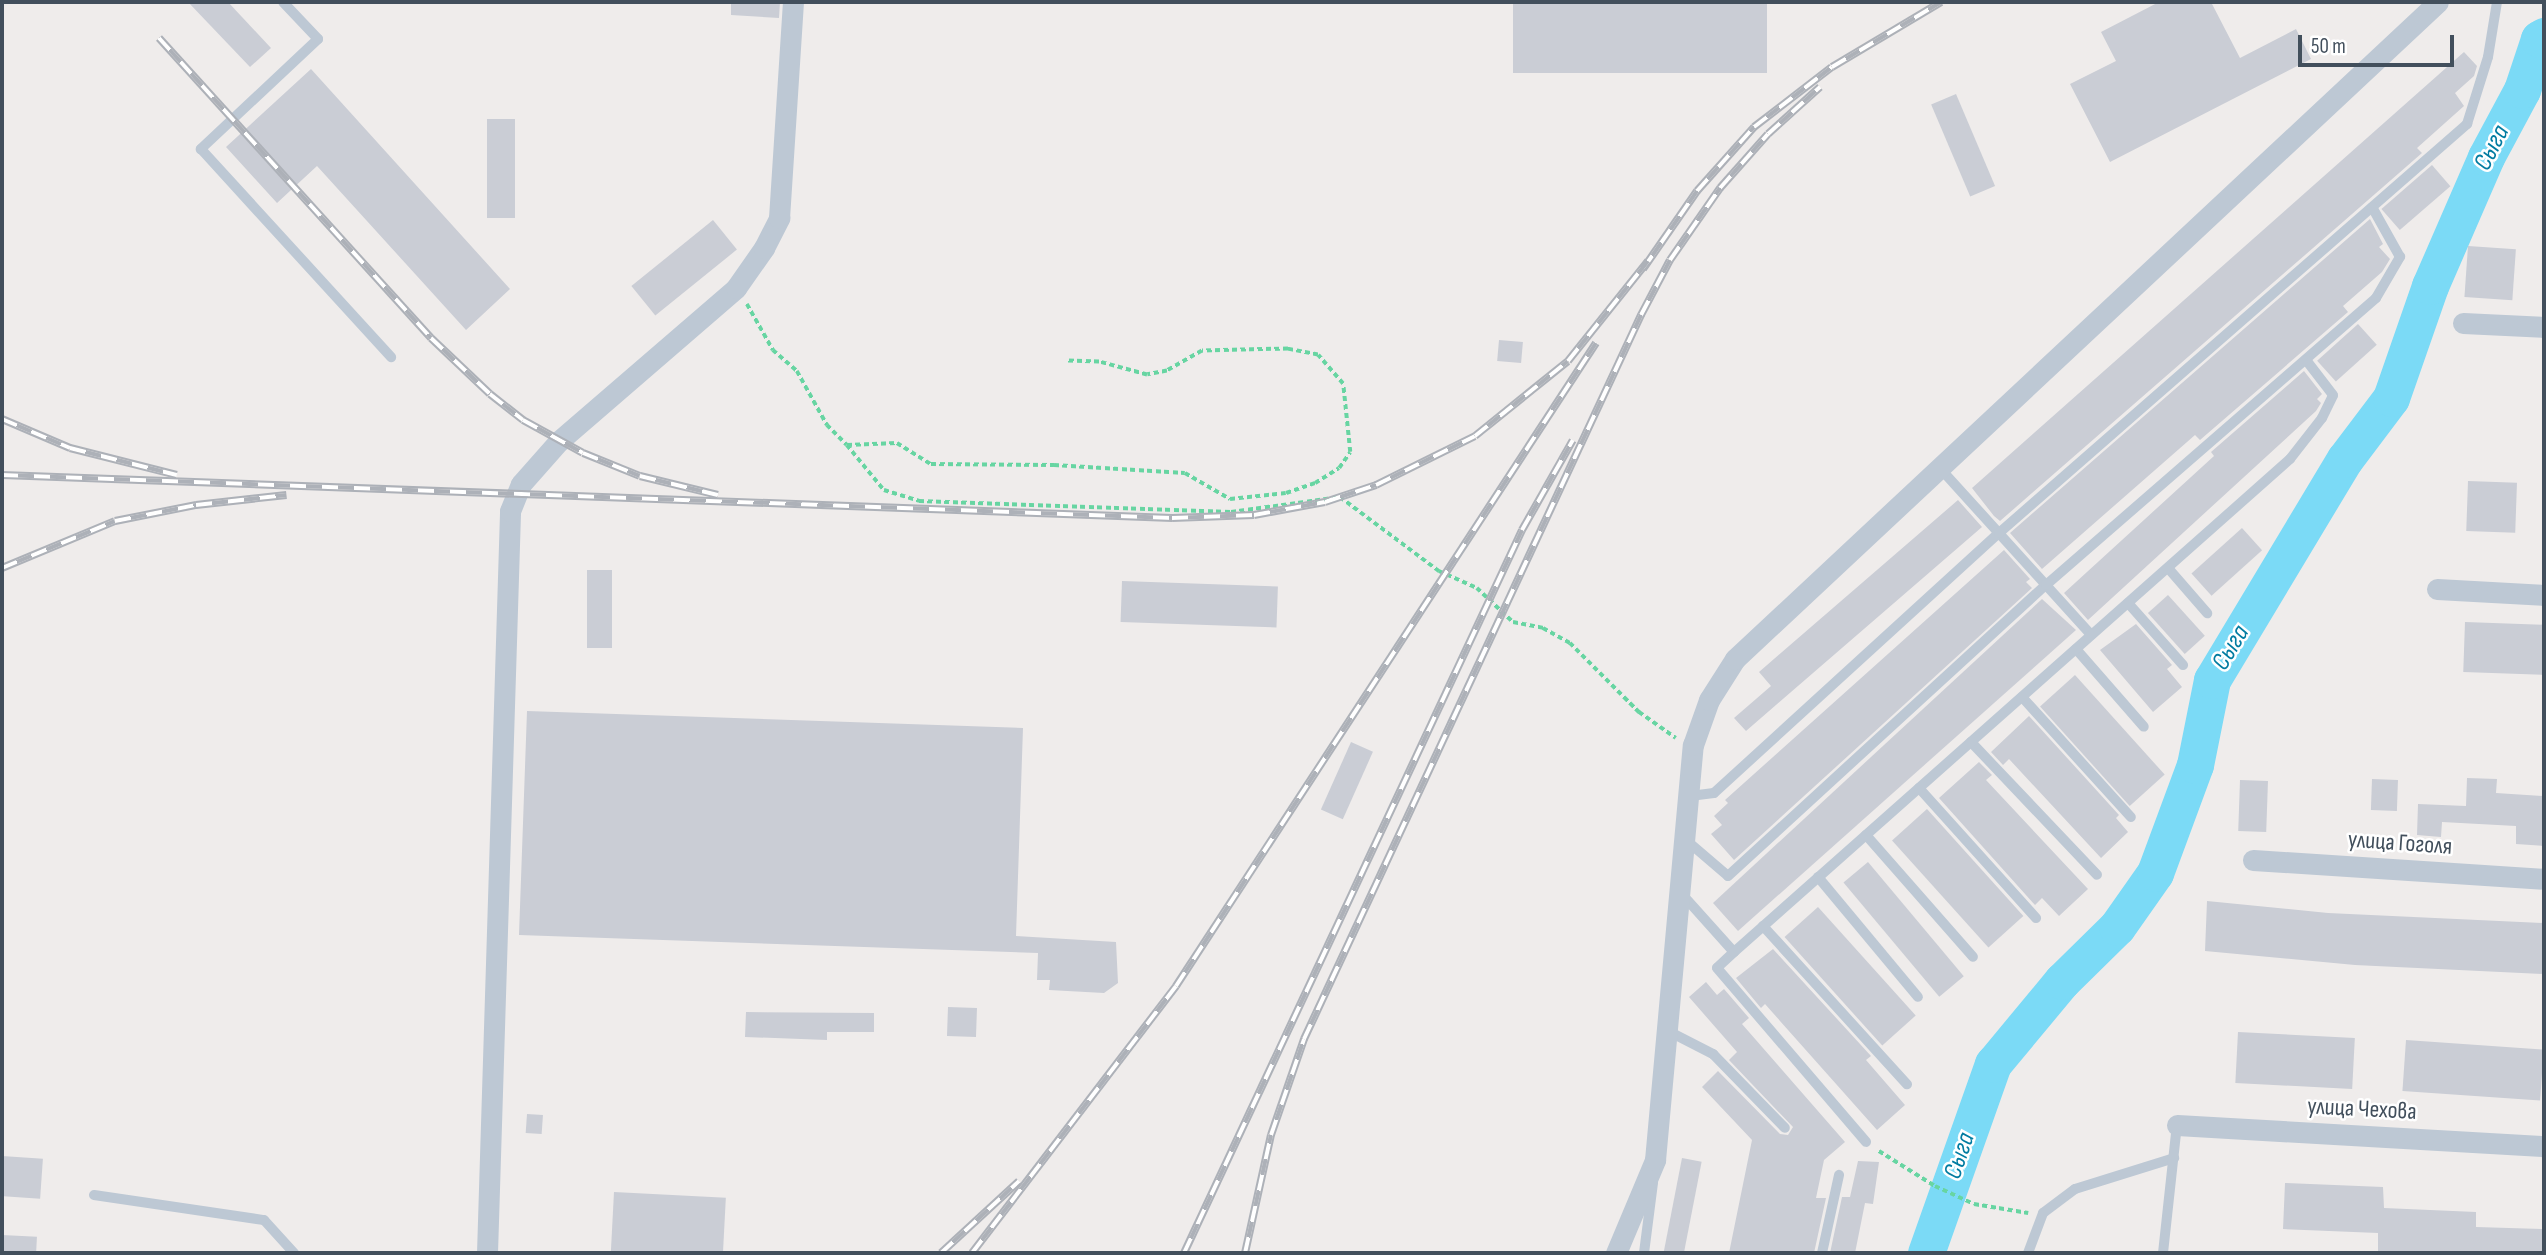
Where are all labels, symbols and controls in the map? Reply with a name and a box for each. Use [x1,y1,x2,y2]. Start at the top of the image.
scale bar [2301,21,2457,65]
text: 50 m [2311,34,2346,59]
water label: Сыга [2467,120,2517,176]
water label: Сыга [2206,620,2256,676]
street label: улица Гоголя [2347,825,2453,861]
street label: улица Чехова [2307,1092,2417,1126]
water label: Сыга [1938,1129,1982,1183]

